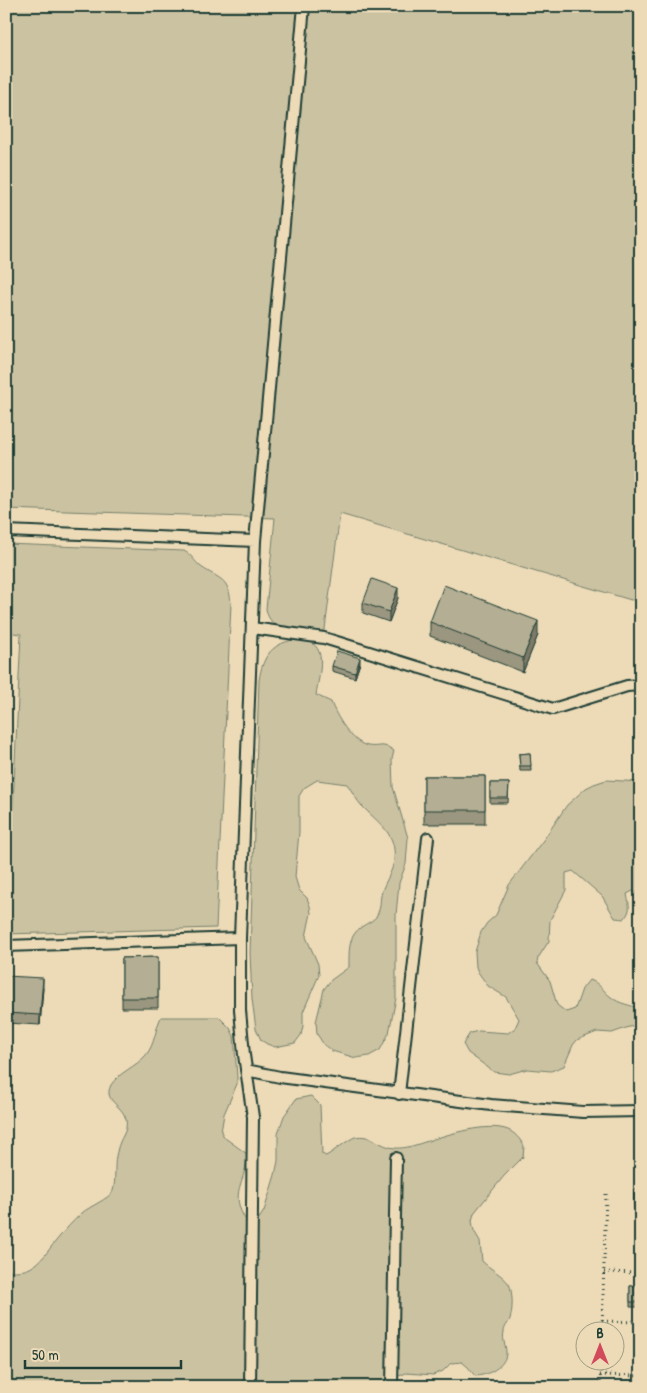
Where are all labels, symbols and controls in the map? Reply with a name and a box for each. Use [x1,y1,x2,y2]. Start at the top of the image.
north arrow [574,1320,624,1370]
text: B [596,1323,604,1342]
scale bar [25,1338,181,1370]
text: 50 m [32,1344,59,1365]

